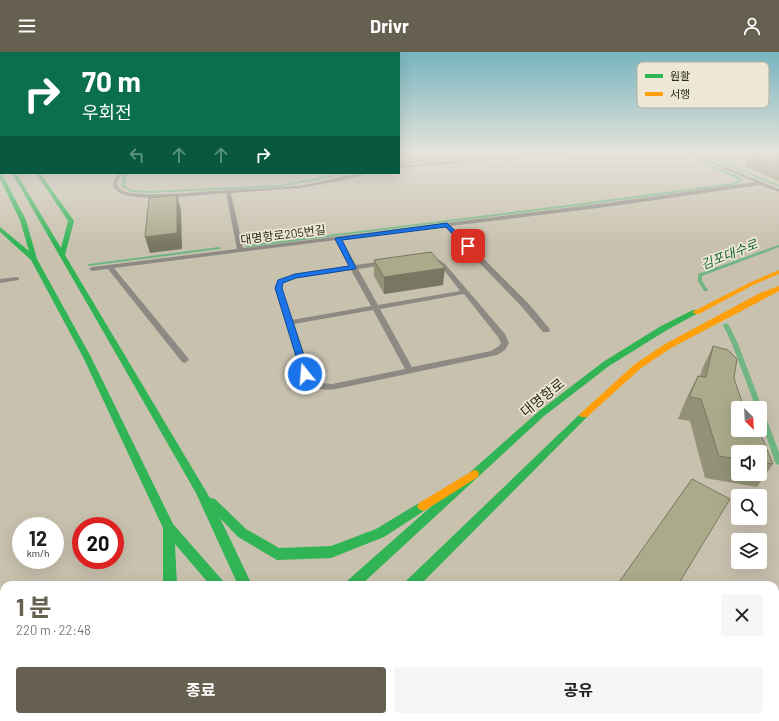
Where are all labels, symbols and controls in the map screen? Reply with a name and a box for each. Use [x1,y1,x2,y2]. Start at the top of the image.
icon: menu [16,15,38,37]
text: Drivr [370,15,409,37]
icon: person [741,15,763,37]
legend [637,62,769,108]
text: 70 m [82,64,141,98]
icon: right [16,68,68,120]
text: 원활 [670,69,690,82]
text: 서행 [670,87,690,100]
text: 우회전 [82,101,132,123]
icon: left [126,144,148,166]
icon: ahead [168,144,190,166]
icon: ahead [210,144,232,166]
icon: right [252,144,274,166]
street label: 대명항로205번길 [240,222,326,246]
pin [451,229,485,263]
icon: arrive [457,235,479,257]
water label: 김포대수로 [698,235,761,273]
position arrow [284,353,326,395]
street label: 대명항로 [517,374,567,420]
north arrow [731,401,767,437]
map controls [731,401,767,569]
button: sound [731,445,767,481]
button: search [731,489,767,525]
speed limit sign: 20 [72,517,124,569]
text: 12 [29,526,47,550]
button: layers [731,533,767,569]
text: km/h [27,547,49,559]
text: 1 분 [16,592,51,621]
button: close [721,594,763,636]
text: 220 m · 22:48 [16,622,91,638]
button: 종료 [16,667,386,713]
button: 공유 [394,667,763,713]

